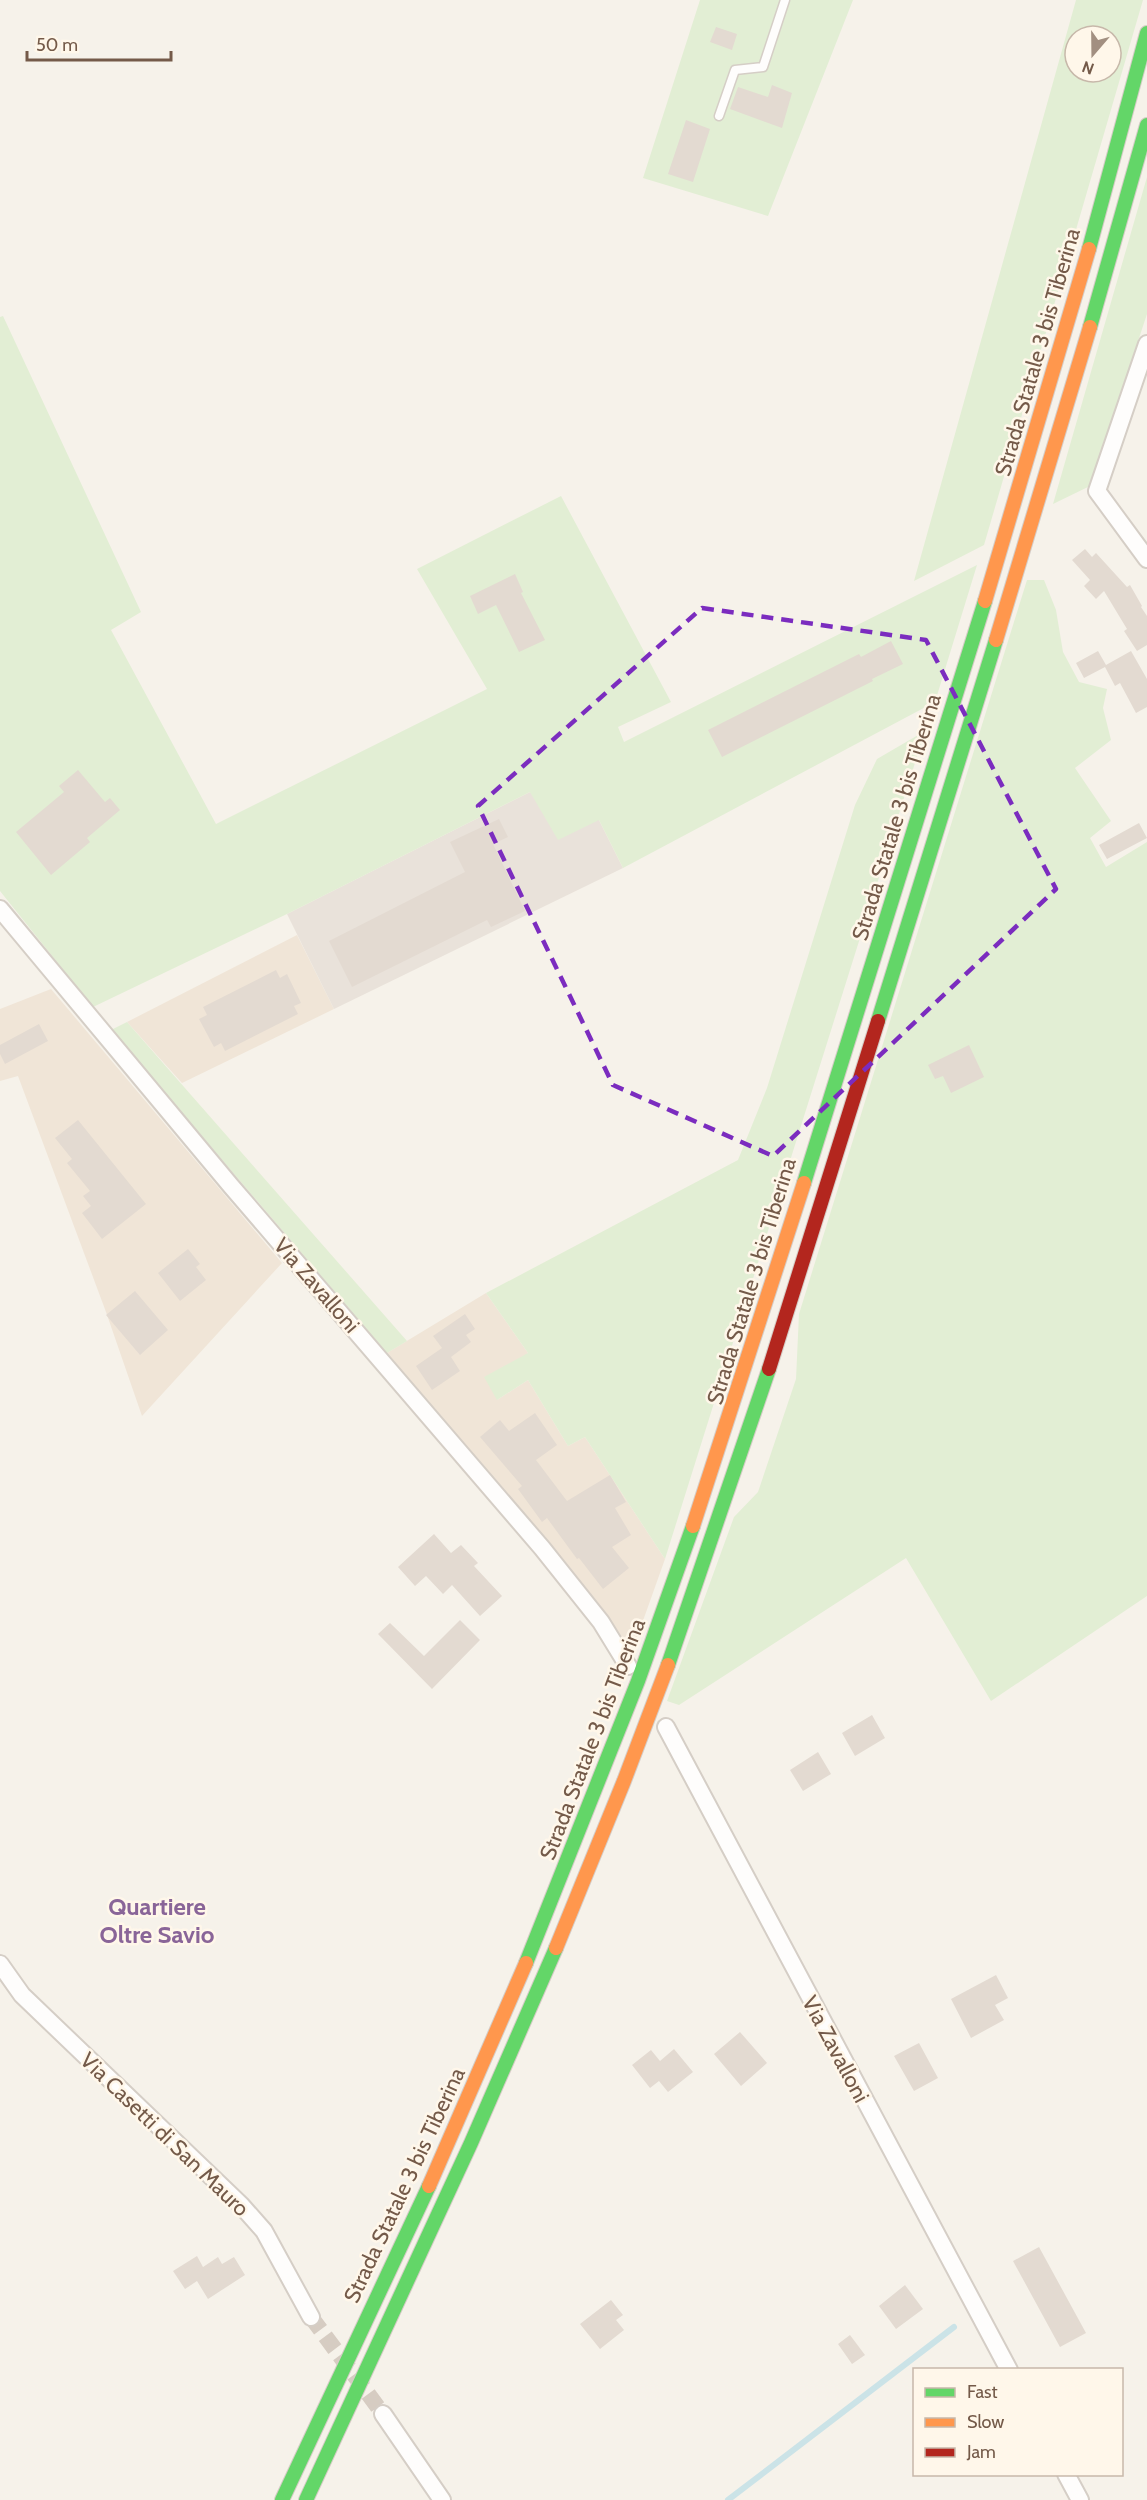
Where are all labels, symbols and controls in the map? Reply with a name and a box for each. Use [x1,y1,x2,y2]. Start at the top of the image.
scale bar [27,24,171,62]
north arrow [1063,24,1123,84]
text: 50 m [36,34,78,56]
text: N [1079,57,1097,78]
street label: Strada Statale 3 bis Tiberina [989,225,1086,479]
street label: Strada Statale 3 bis Tiberina [846,690,947,944]
street label: Strada Statale 3 bis Tiberina [701,1154,802,1408]
street label: Via Zavalloni [268,1232,365,1338]
street label: Strada Statale 3 bis Tiberina [534,1614,651,1864]
district label: Quartiere Oltre Savio [100,1892,215,1949]
street label: Via Zavalloni [796,1991,875,2107]
street label: Via Casetti di San Mauro [75,2047,255,2222]
street label: Strada Statale 3 bis Tiberina [338,2063,471,2307]
legend [913,2368,1123,2476]
text: Fast [967,2381,998,2403]
text: Slow [967,2411,1004,2433]
text: Jam [966,2441,996,2463]

